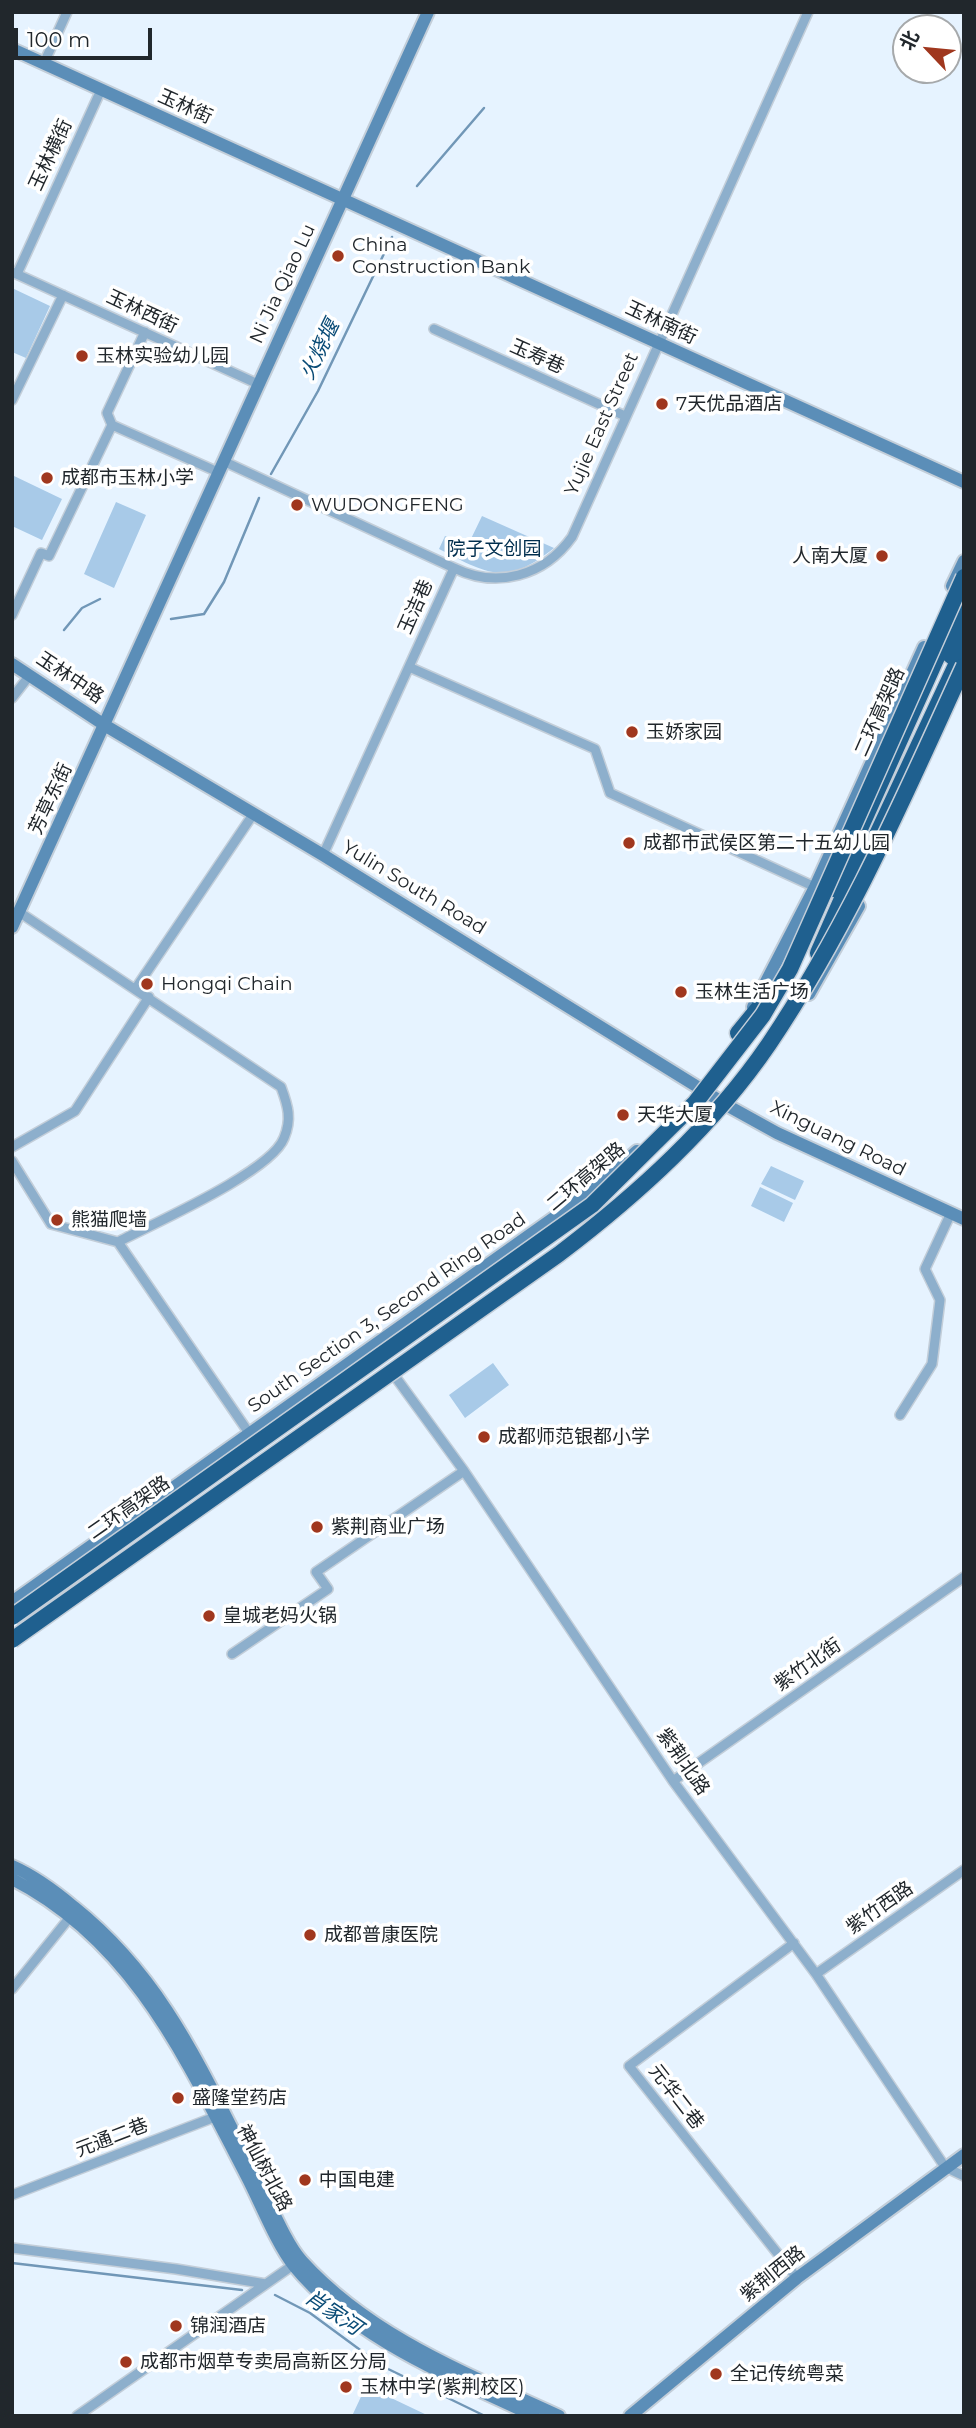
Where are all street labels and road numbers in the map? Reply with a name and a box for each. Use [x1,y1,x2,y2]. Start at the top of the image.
street label: 玉林街 [154,85,216,129]
street label: 玉林横街 [25,116,77,194]
street label: Ni Jia Qiao Lu [245,221,321,347]
street label: 玉林西街 [103,286,181,338]
street label: 玉林南街 [622,297,700,349]
street label: 玉寿巷 [506,335,568,379]
street label: Yujie East Street [560,349,644,499]
street label: 玉洁巷 [394,576,438,638]
street label: 玉林中路 [32,647,108,709]
street label: 二环高架路 [850,664,910,760]
street label: 芳草东街 [25,760,77,838]
street label: Yulin South Road [338,836,490,940]
street label: Xinguang Road [767,1096,909,1182]
street label: 二环高架路 [542,1138,630,1216]
street label: South Section 3, Second Ring Road [244,1208,530,1418]
street label: 二环高架路 [84,1471,174,1545]
street label: 紫竹北街 [770,1634,846,1696]
street label: 紫荆北路 [652,1724,714,1800]
street label: 紫竹西路 [842,1877,918,1939]
street label: 元华二巷 [644,2060,708,2134]
street label: 元通二巷 [72,2114,152,2162]
street label: 神仙树北路 [232,2121,296,2215]
street label: 紫荆西路 [736,2241,810,2307]

